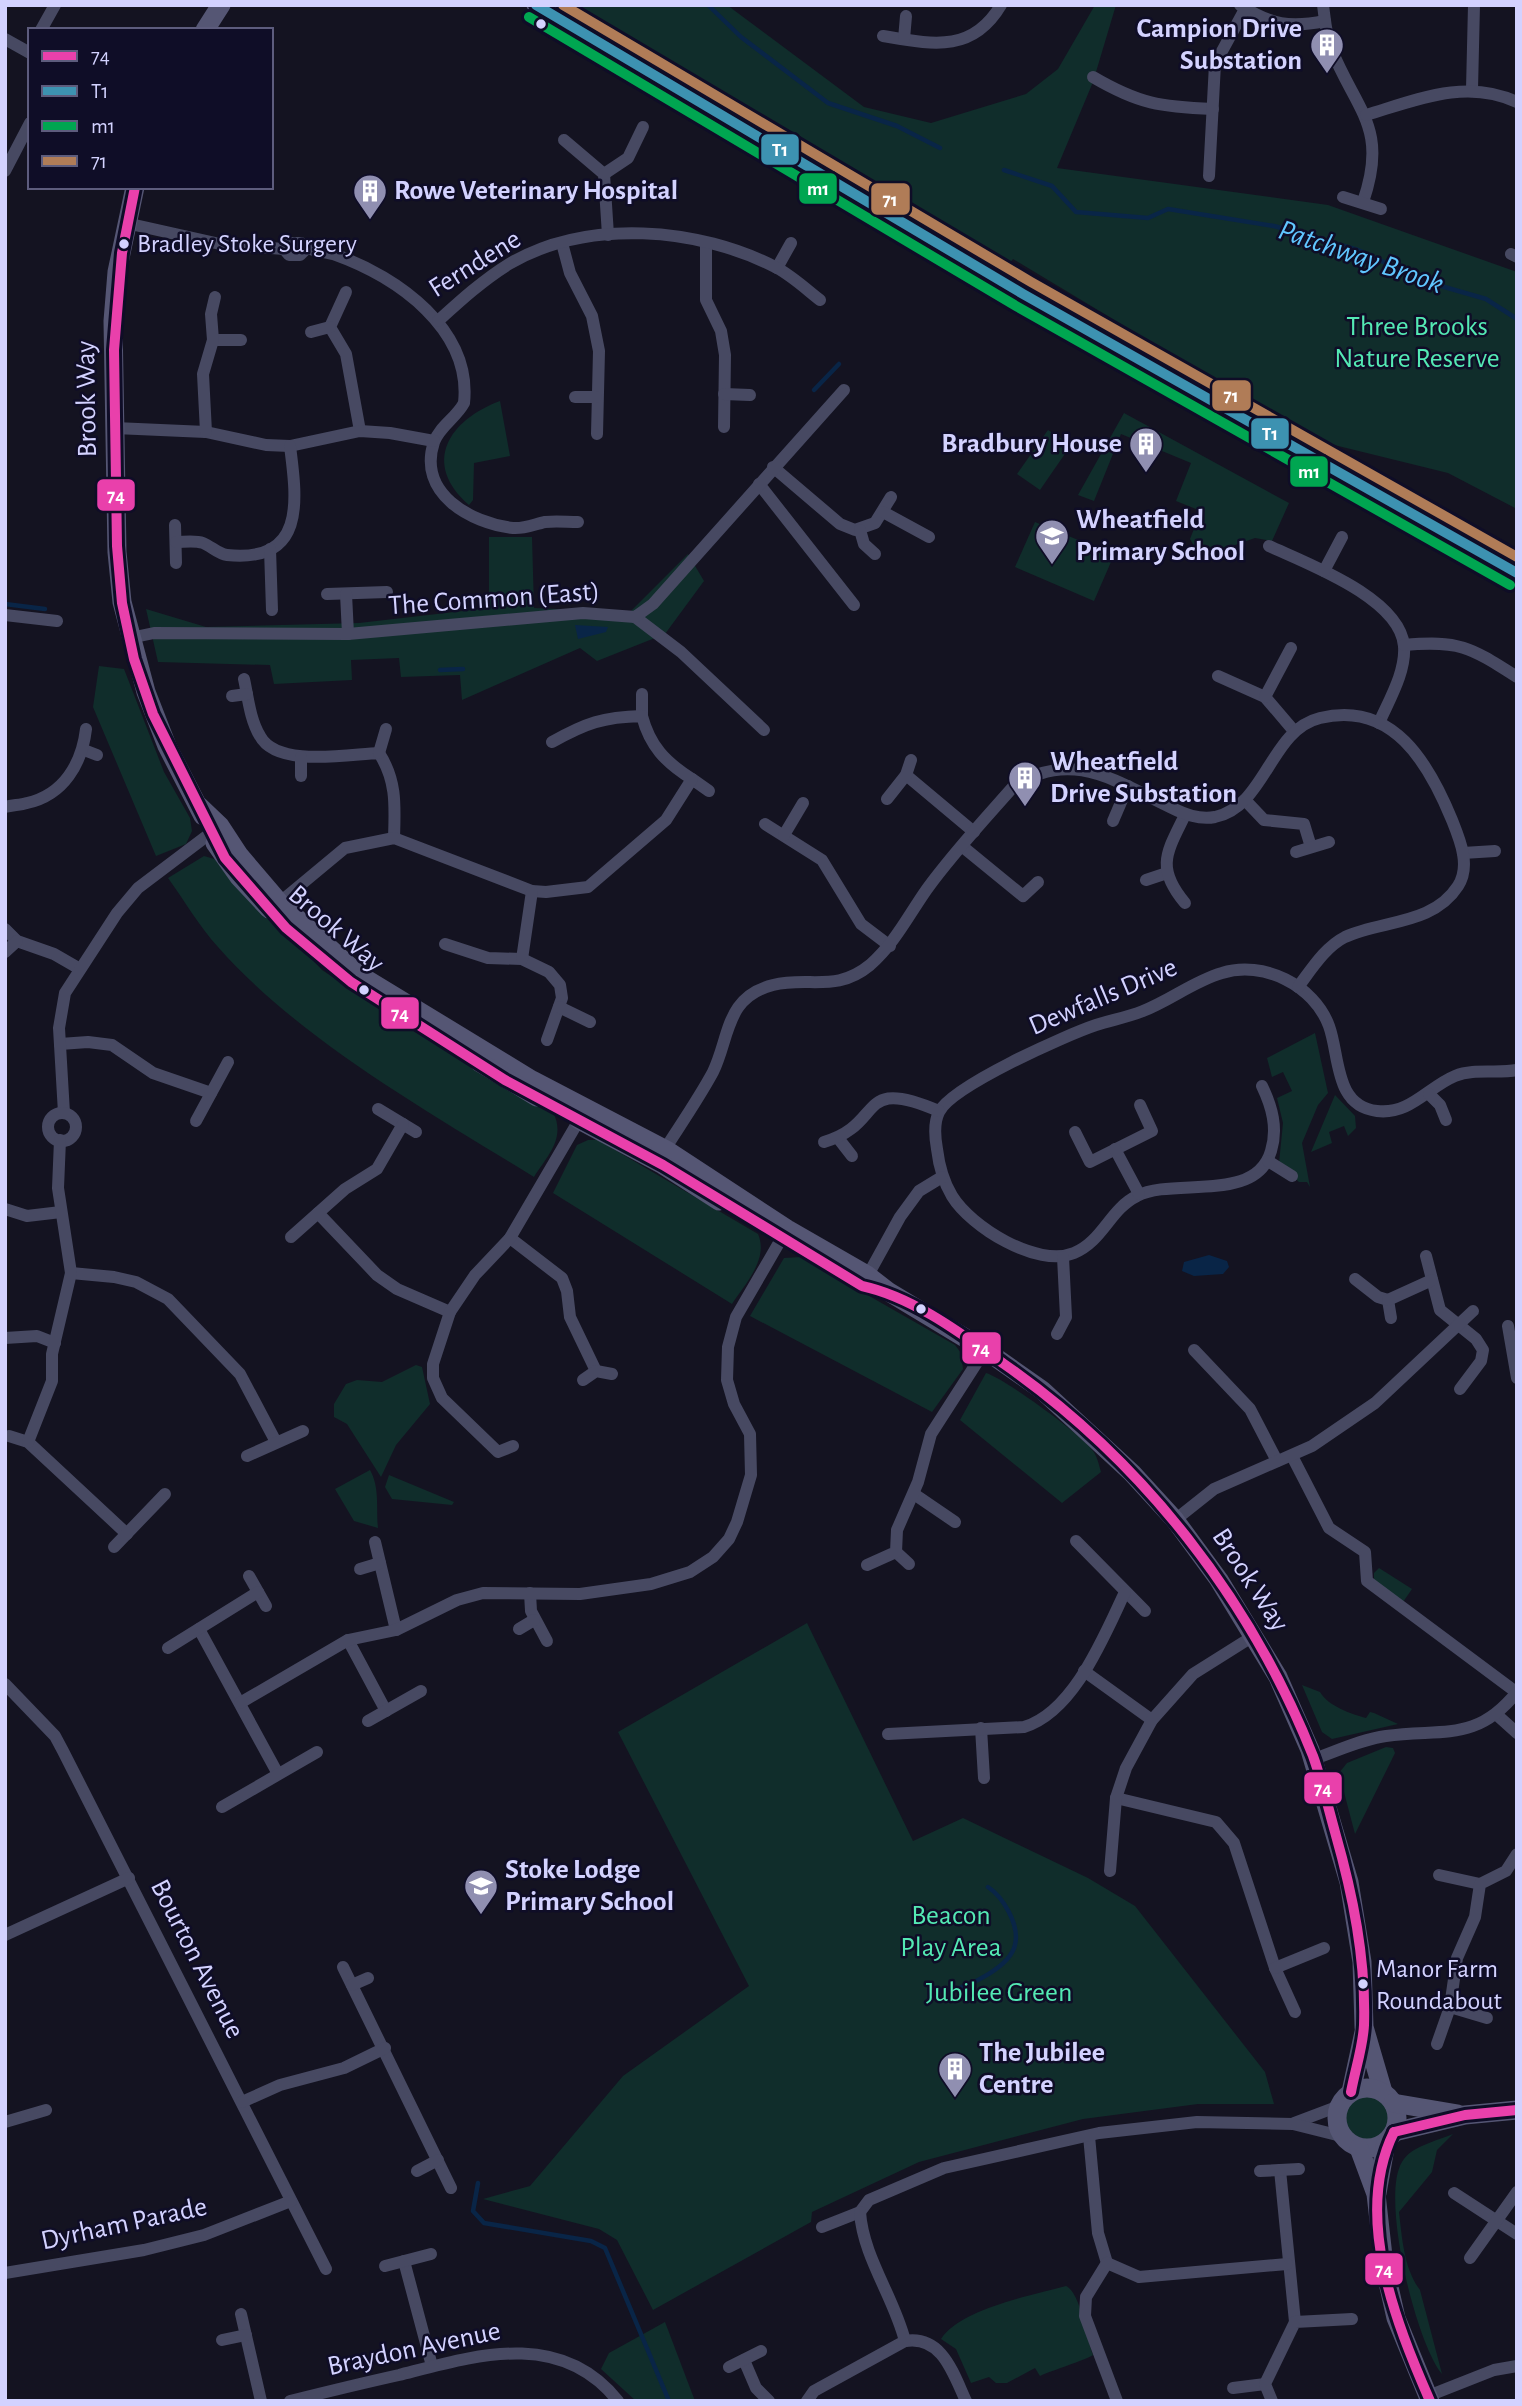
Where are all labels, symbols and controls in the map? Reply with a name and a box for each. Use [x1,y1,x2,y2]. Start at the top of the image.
place label: Campion Drive Substation [1136,15,1302,75]
unlabelled marker [534,17,548,31]
building icon: Campion Drive Substation [1308,26,1346,75]
legend [28,28,273,189]
text: 74 [91,46,110,67]
text: T1 [91,81,109,102]
text: m1 [91,116,115,137]
line badge: T1 [760,133,800,166]
text: T1 [772,141,788,160]
text: 71 [91,151,107,172]
building icon: Rowe Veterinary Hospital [351,172,389,221]
line badge: m1 [798,172,838,205]
place label: Rowe Veterinary Hospital [394,177,678,205]
text: m1 [807,180,829,199]
line badge: 71 [870,182,911,216]
text: 71 [882,191,898,210]
water label: Patchway Brook [1274,215,1448,299]
street label: Ferndene [424,225,526,303]
place label: Bradley Stoke Surgery [137,231,357,257]
marker: Bradley Stoke Surgery [117,237,131,251]
park label: Three Brooks Nature Reserve [1334,313,1500,373]
street label: Brook Way [72,340,102,458]
line badge: 71 [1211,379,1252,412]
text: 71 [1223,387,1239,406]
line badge: T1 [1250,417,1290,450]
building icon: Bradbury House [1127,425,1165,474]
text: T1 [1262,425,1278,444]
place label: Bradbury House [941,430,1122,458]
line badge: m1 [1289,455,1329,488]
text: m1 [1298,463,1320,482]
line badge: 74 [96,478,136,512]
text: 74 [107,487,125,506]
place label: Wheatfield Primary School [1076,506,1245,566]
school or university icon: Wheatfield Primary School [1033,517,1071,566]
street label: The Common (East) [387,578,601,620]
place label: Wheatfield Drive Substation [1050,748,1237,808]
building icon: Wheatfield Drive Substation [1006,759,1044,808]
street label: Brook Way [283,880,389,978]
street label: Dewfalls Drive [1025,953,1181,1041]
unlabelled marker [357,983,371,997]
line badge: 74 [380,996,420,1030]
text: 74 [391,1005,409,1024]
unlabelled marker [914,1302,928,1316]
line badge: 74 [961,1331,1002,1365]
text: 74 [972,1340,990,1359]
street label: Brook Way [1206,1523,1294,1637]
line badge: 74 [1303,1771,1343,1805]
text: 74 [1314,1780,1332,1799]
place label: Stoke Lodge Primary School [505,1856,674,1916]
school or university icon: Stoke Lodge Primary School [462,1867,500,1916]
street label: Bourton Avenue [145,1875,249,2043]
park label: Beacon Play Area [900,1902,1002,1962]
place label: Manor Farm Roundabout [1376,1956,1502,2014]
marker: Manor Farm Roundabout [1356,1977,1370,1991]
park label: Jubilee Green [926,1979,1072,2007]
place label: The Jubilee Centre [979,2039,1105,2099]
building icon: The Jubilee Centre [936,2050,974,2099]
street label: Dyrham Parade [38,2193,210,2255]
line badge: 74 [1364,2252,1404,2286]
text: 74 [1375,2261,1393,2280]
street label: Braydon Avenue [325,2317,503,2381]

